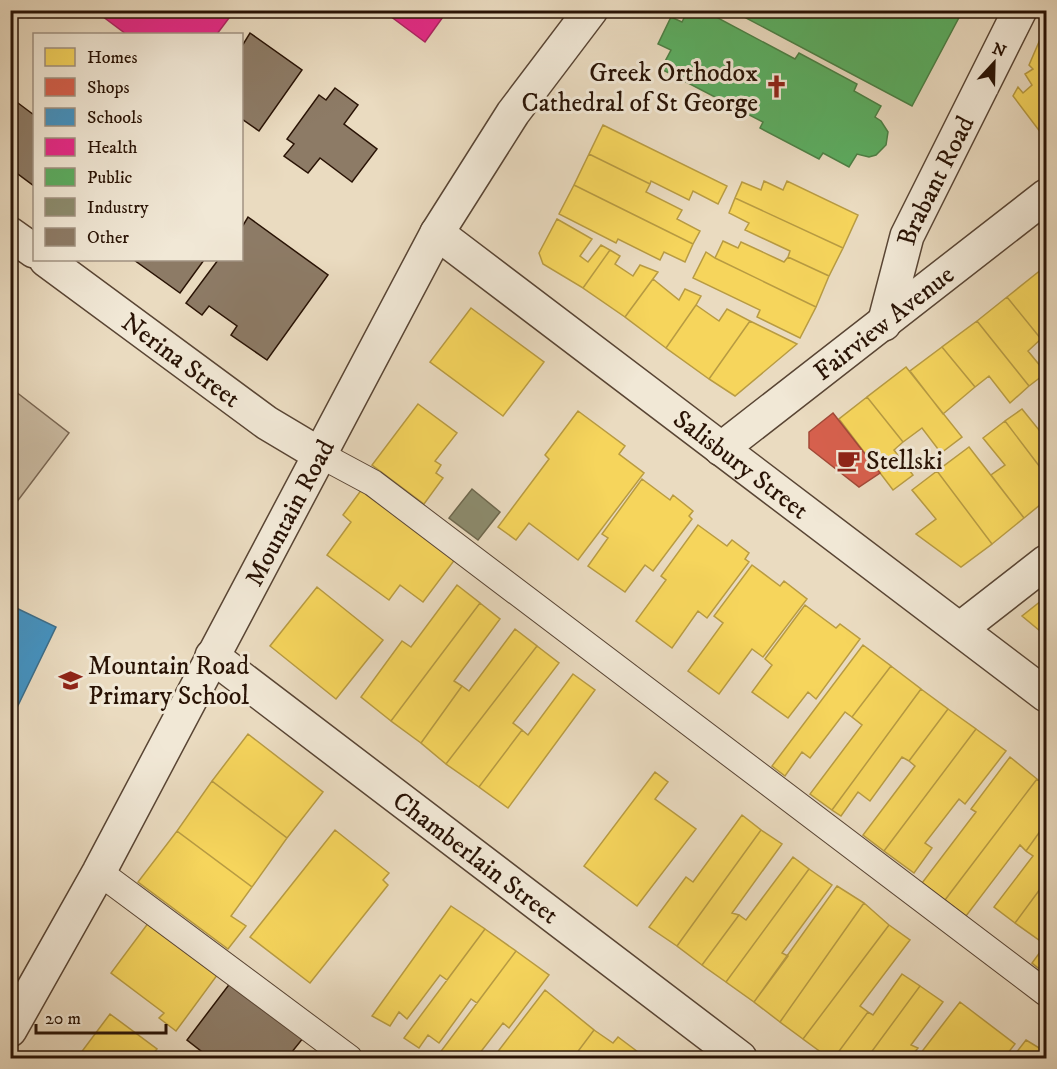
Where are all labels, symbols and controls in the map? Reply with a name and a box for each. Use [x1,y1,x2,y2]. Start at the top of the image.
legend [33,33,243,261]
north arrow [964,33,1024,93]
text: N [989,38,1009,62]
text: Homes [87,47,138,69]
place label: Greek Orthodox Cathedral of St George [521,57,758,120]
church icon: Greek Orthodox Cathedral of St George [763,74,789,100]
text: Shops [87,77,130,99]
text: Schools [87,107,142,129]
street label: Brabant Road [890,111,982,249]
text: Health [87,137,138,159]
text: Public [87,167,133,189]
text: Industry [87,197,149,219]
text: Other [87,227,129,249]
street label: Fairview Avenue [808,259,961,389]
street label: Nerina Street [114,306,246,416]
street label: Salisbury Street [666,403,815,527]
street label: Mountain Road [238,434,343,592]
place label: Stellski [866,445,943,478]
cafe icon: Stellski [835,447,861,473]
place label: Mountain Road Primary School [88,650,249,713]
school or university icon: Mountain Road Primary School [57,667,83,693]
street label: Chamberlain Street [386,785,565,932]
scale bar [36,997,166,1035]
text: 20 m [45,1008,81,1030]

